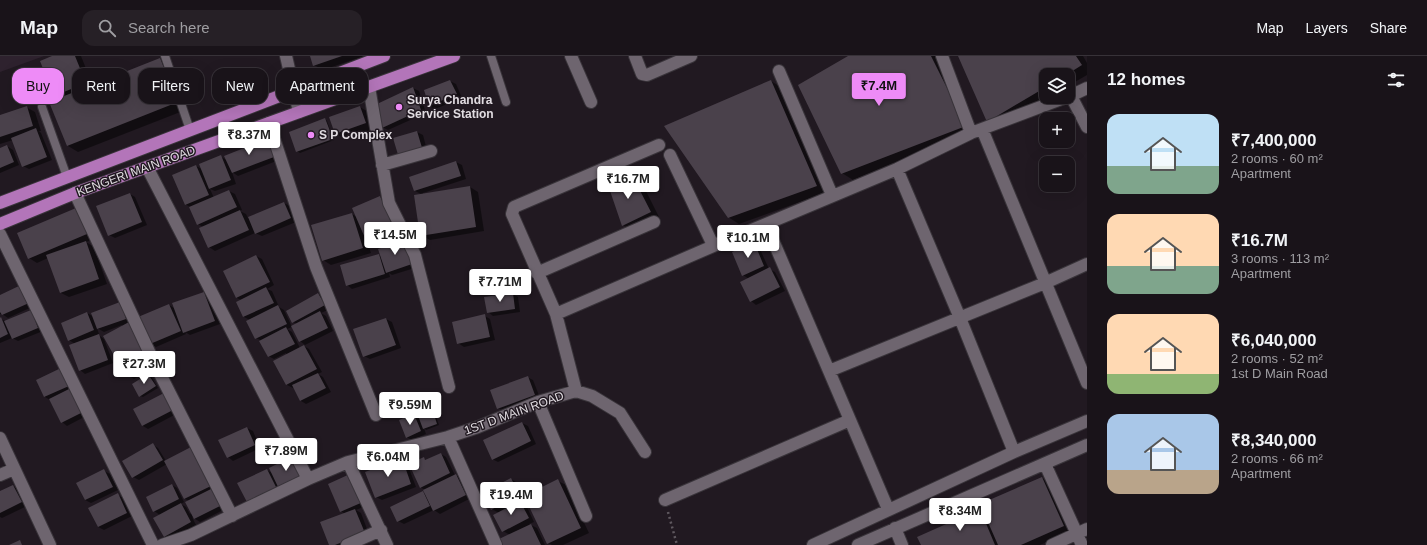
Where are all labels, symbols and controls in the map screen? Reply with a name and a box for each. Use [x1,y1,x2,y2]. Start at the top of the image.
search box [82,10,362,46]
text: Map [20,17,58,38]
icon: search [96,17,118,39]
text: Search here [128,19,210,36]
text: Map [1256,20,1284,36]
text: Layers [1306,20,1348,36]
text: Share [1370,20,1407,36]
chip: Buy [12,68,64,104]
chip: Rent [72,68,130,104]
chip: Filters [138,68,204,104]
chip: New [212,68,268,104]
chip: Apartment [276,68,368,104]
map controls [1039,68,1075,192]
button: layers [1039,68,1075,104]
icon: filters [1385,69,1407,91]
text: 12 homes [1107,70,1185,89]
pin: ₹7.4M [851,73,907,107]
text: ₹7.4M [861,78,897,93]
place label: Surya Chandra Service Station [407,93,494,121]
marker: Surya Chandra Service Station [394,102,404,112]
button: + [1039,112,1075,148]
pin: ₹8.37M [216,122,282,156]
text: ₹8.37M [227,127,271,142]
place label: S P Complex [319,128,392,142]
marker: S P Complex [306,130,316,140]
icon: home [1139,130,1187,178]
text: ₹7,400,000 [1231,131,1316,150]
street label: KENGERI MAIN ROAD [75,143,198,199]
text: 2 rooms · 60 m² [1231,151,1323,166]
button: − [1039,156,1075,192]
pin: ₹16.7M [595,166,661,200]
text: Apartment [1231,166,1291,181]
text: ₹16.7M [606,171,650,186]
pin: ₹14.5M [362,222,428,256]
pin: ₹10.1M [715,225,781,259]
text: ₹14.5M [373,227,417,242]
text: ₹10.1M [726,230,770,245]
icon: home [1139,230,1187,278]
text: ₹16.7M [1231,231,1288,250]
text: 3 rooms · 113 m² [1231,251,1329,266]
text: Apartment [1231,266,1291,281]
pin: ₹7.71M [467,269,533,303]
text: ₹7.71M [478,274,522,289]
icon: home [1139,330,1187,378]
text: ₹6,040,000 [1231,331,1316,350]
pin: ₹27.3M [111,351,177,385]
text: 2 rooms · 52 m² [1231,351,1323,366]
text: ₹27.3M [122,356,166,371]
text: 1st D Main Road [1231,366,1328,381]
street label: 1ST D MAIN ROAD [462,388,566,438]
pin: ₹9.59M [377,392,443,426]
text: ₹9.59M [388,397,432,412]
icon: home [1139,430,1187,478]
text: ₹8,340,000 [1231,431,1316,450]
pin: ₹7.89M [253,438,319,472]
text: ₹7.89M [264,443,308,458]
pin: ₹6.04M [355,444,421,478]
text: ₹6.04M [366,449,410,464]
text: 2 rooms · 66 m² [1231,451,1323,466]
text: Apartment [1231,466,1291,481]
pin: ₹19.4M [478,482,544,516]
text: ₹19.4M [489,487,533,502]
pin: ₹8.34M [927,498,993,532]
text: ₹8.34M [938,503,982,518]

